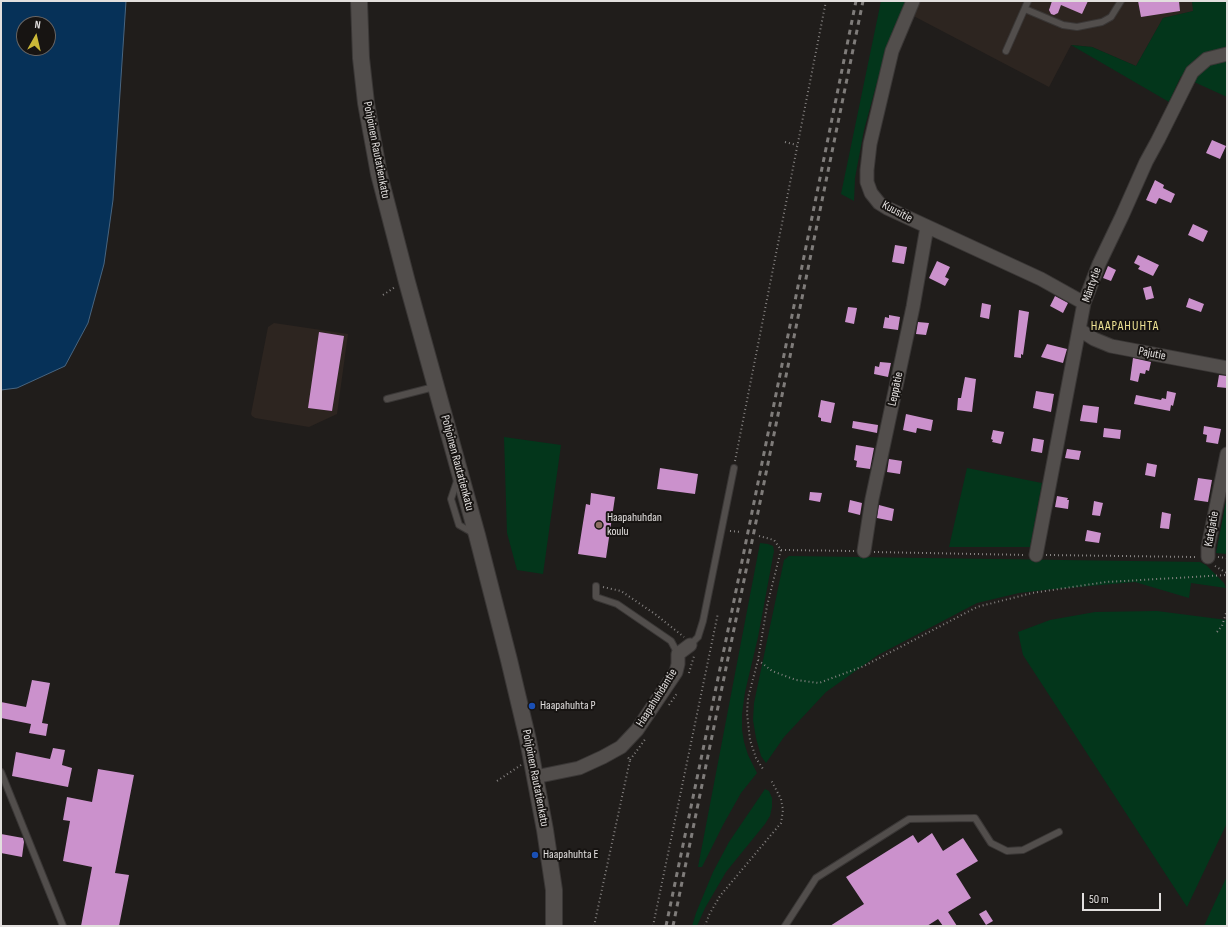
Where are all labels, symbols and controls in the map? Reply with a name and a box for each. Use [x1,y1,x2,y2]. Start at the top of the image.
north arrow [16,16,56,56]
text: N [34,18,41,31]
street label: Pohjoinen Rautatienkatu [360,100,392,200]
street label: Kuusitie [879,198,915,226]
street label: Mäntytie [1079,266,1105,304]
district label: HAAPAHUHTA [1091,319,1159,335]
street label: Pajutie [1137,344,1167,364]
street label: Leppätie [885,371,907,407]
street label: Pohjoinen Rautatienkatu [437,414,477,512]
street label: Katajatie [1202,510,1222,548]
place label: Haapahuhdan koulu [607,511,662,539]
marker: Haapahuhdan koulu [594,520,604,530]
street label: Haapahuhdantie [633,666,681,730]
place label: Haapahuhta P [540,699,595,713]
marker: Haapahuhta P [527,701,537,711]
street label: Pohjoinen Rautatienkatu [519,728,551,828]
place label: Haapahuhta E [543,848,598,862]
marker: Haapahuhta E [530,850,540,860]
scale bar [1084,885,1163,911]
text: 50 m [1089,892,1109,907]

